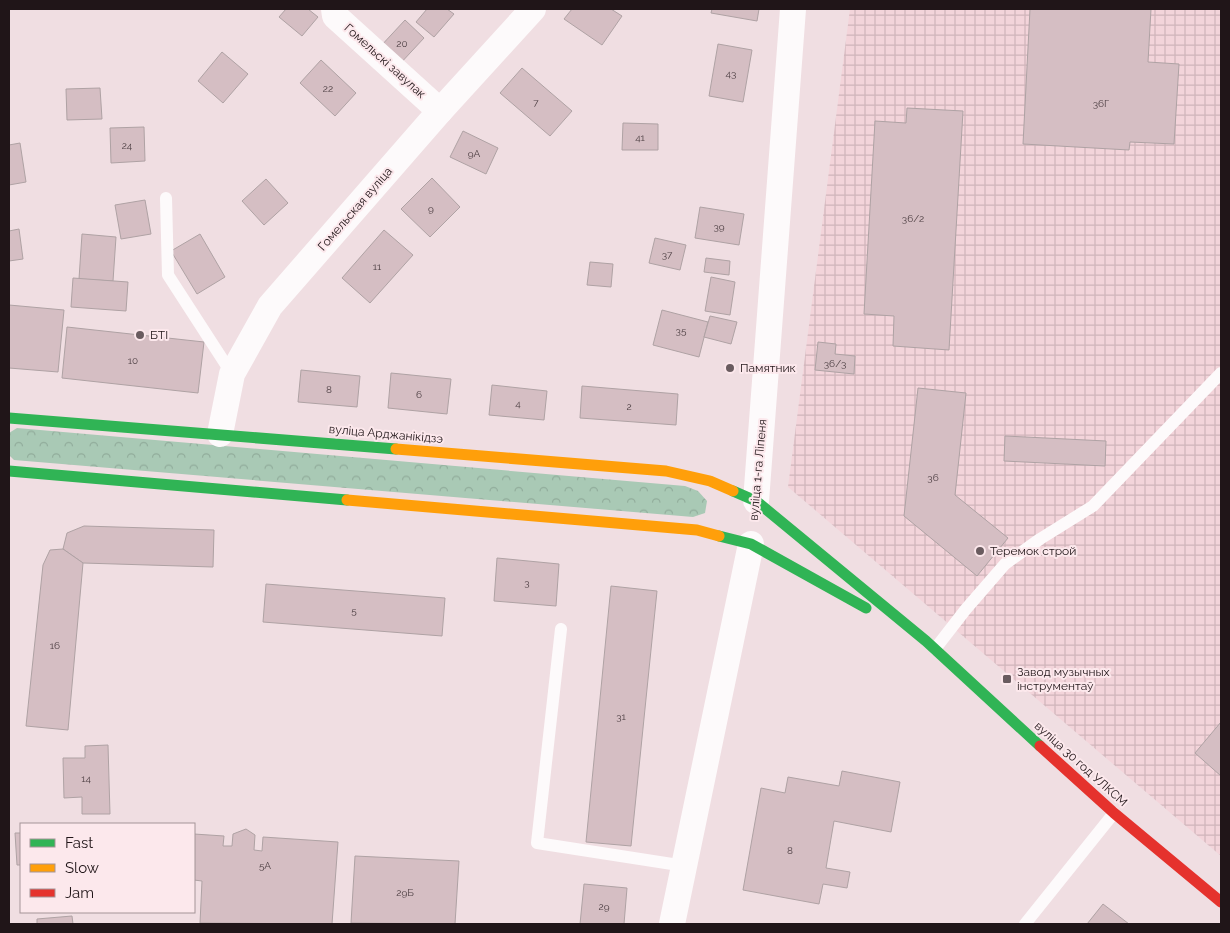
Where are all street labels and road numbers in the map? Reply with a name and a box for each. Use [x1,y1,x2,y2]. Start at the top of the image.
street label: Гомельскі завулак [341,21,429,101]
street label: Гомельская вуліца [315,164,395,254]
street label: вуліца 1-га Ліпеня [747,419,769,521]
street label: вуліца Арджанікідзэ [328,422,444,446]
street label: вуліца 30 год УЛКСМ [1032,719,1130,809]

